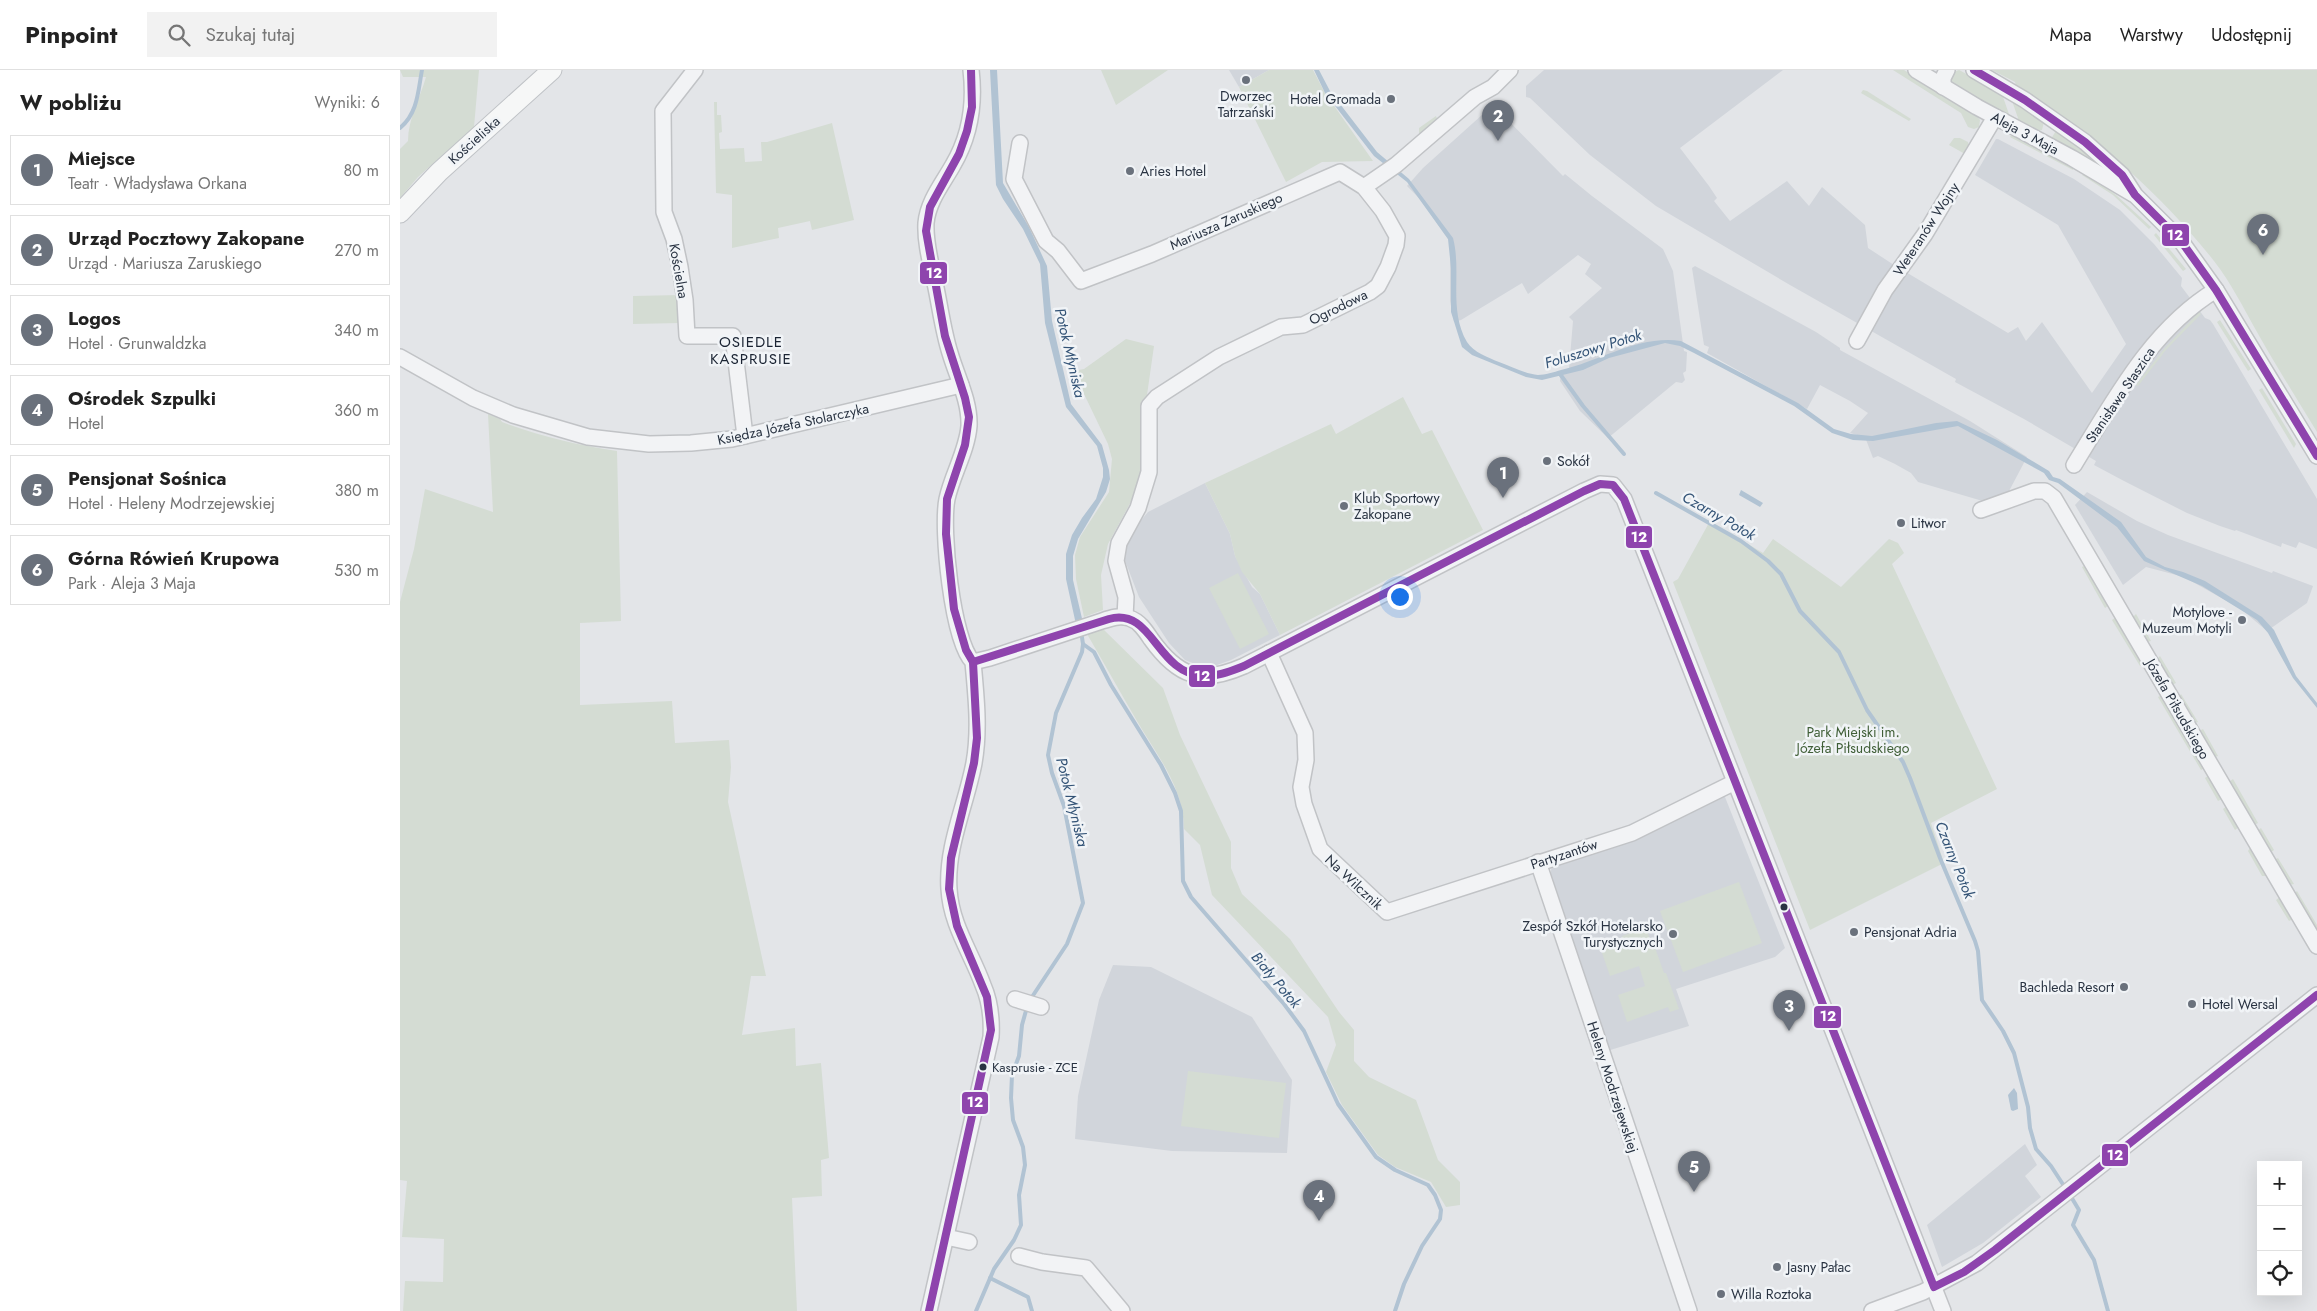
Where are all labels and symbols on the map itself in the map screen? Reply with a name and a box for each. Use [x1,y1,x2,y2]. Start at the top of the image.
marker: Dworzec Tatrzański [1240,74,1252,86]
place label: Dworzec Tatrzański [1218,86,1274,122]
place label: Hotel Gromada [1290,89,1381,109]
marker: Hotel Gromada [1385,93,1397,105]
pin: 2 [1482,100,1514,141]
street label: Aleja 3 Maja [1988,107,2062,159]
street label: Kościeliska [444,111,504,169]
place label: Aries Hotel [1140,161,1206,181]
marker: Aries Hotel [1124,165,1136,177]
street label: Weteranów Wojny [1888,178,1964,280]
street label: Mariusza Zaruskiego [1166,187,1286,255]
pin: 6 [2247,214,2279,255]
line badge: 12 [2161,223,2190,247]
text: 12 [2167,225,2183,245]
street label: Kościelna [664,242,694,300]
line badge: 12 [919,261,948,285]
text: 12 [926,263,942,283]
street label: Ogrodowa [1305,284,1371,330]
water label: Potok Młyniska [1049,306,1091,401]
water label: Foluszowy Potok [1542,324,1645,374]
district label: OSIEDLE KASPRUSIE [710,331,792,370]
street label: Stanisława Staszica [2080,343,2160,447]
street label: Księdza Józefa Stolarczyka [715,398,871,450]
place label: Sokół [1557,451,1590,471]
marker: Sokół [1541,455,1553,467]
pin: 1 [1487,457,1519,498]
water label: Czarny Potok [1678,486,1760,546]
place label: Klub Sportowy Zakopane [1354,488,1440,524]
marker: Klub Sportowy Zakopane [1338,500,1350,512]
place label: Litwor [1911,513,1946,533]
marker: Litwor [1895,517,1907,529]
line badge: 12 [1625,525,1653,549]
text: 12 [1631,527,1647,547]
your location [1387,584,1413,610]
place label: Motylove - Muzeum Motyli [2142,602,2232,638]
marker: Motylove - Muzeum Motyli [2236,614,2248,626]
street label: Józefa Piłsudskiego [2140,653,2215,763]
line badge: 12 [1188,664,1216,688]
text: 12 [1194,666,1210,686]
park label: Park Miejski im. Józefa Piłsudskiego [1795,722,1910,758]
water label: Potok Młyniska [1050,755,1094,850]
water label: Czarny Potok [1929,818,1981,903]
street label: Partyzantów [1528,834,1601,874]
street label: Na Wilcznik [1321,850,1388,915]
unlabelled marker [1779,902,1789,912]
place label: Zespół Szkół Hotelarsko Turystycznych [1523,916,1663,952]
place label: Pensjonat Adria [1864,922,1957,942]
marker: Pensjonat Adria [1848,926,1860,938]
marker: Zespół Szkół Hotelarsko Turystycznych [1667,928,1679,940]
water label: Biały Potok [1246,947,1307,1013]
place label: Bachleda Resort [2020,977,2115,997]
marker: Bachleda Resort [2118,981,2130,993]
pin: 3 [1773,990,1805,1031]
place label: Hotel Wersal [2202,994,2278,1014]
marker: Hotel Wersal [2186,998,2198,1010]
line badge: 12 [1813,1005,1842,1029]
text: 12 [1820,1006,1836,1026]
street label: Heleny Modrzejewskiej [1582,1019,1644,1155]
place label: Kasprusie - ZCE [992,1058,1078,1077]
marker: Kasprusie - ZCE [978,1062,988,1072]
line badge: 12 [961,1091,989,1115]
text: 12 [967,1092,983,1112]
line badge: 12 [2101,1143,2129,1167]
text: 12 [2107,1145,2123,1165]
pin: 5 [1678,1151,1710,1192]
pin: 4 [1303,1180,1335,1221]
place label: Jasny Pałac [1785,1257,1851,1277]
marker: Jasny Pałac [1771,1261,1783,1273]
place label: Willa Roztoka [1731,1284,1812,1304]
marker: Willa Roztoka [1715,1288,1727,1300]

